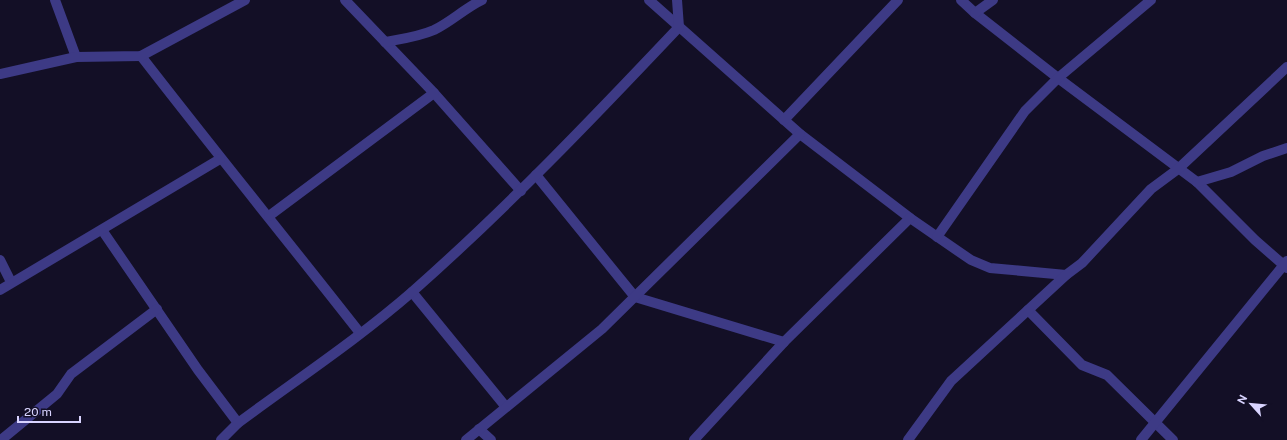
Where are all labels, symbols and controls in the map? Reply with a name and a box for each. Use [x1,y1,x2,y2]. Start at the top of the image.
north arrow [1231,384,1271,424]
text: N [1235,393,1249,406]
scale bar [18,398,80,424]
text: 20 m [24,405,52,419]

